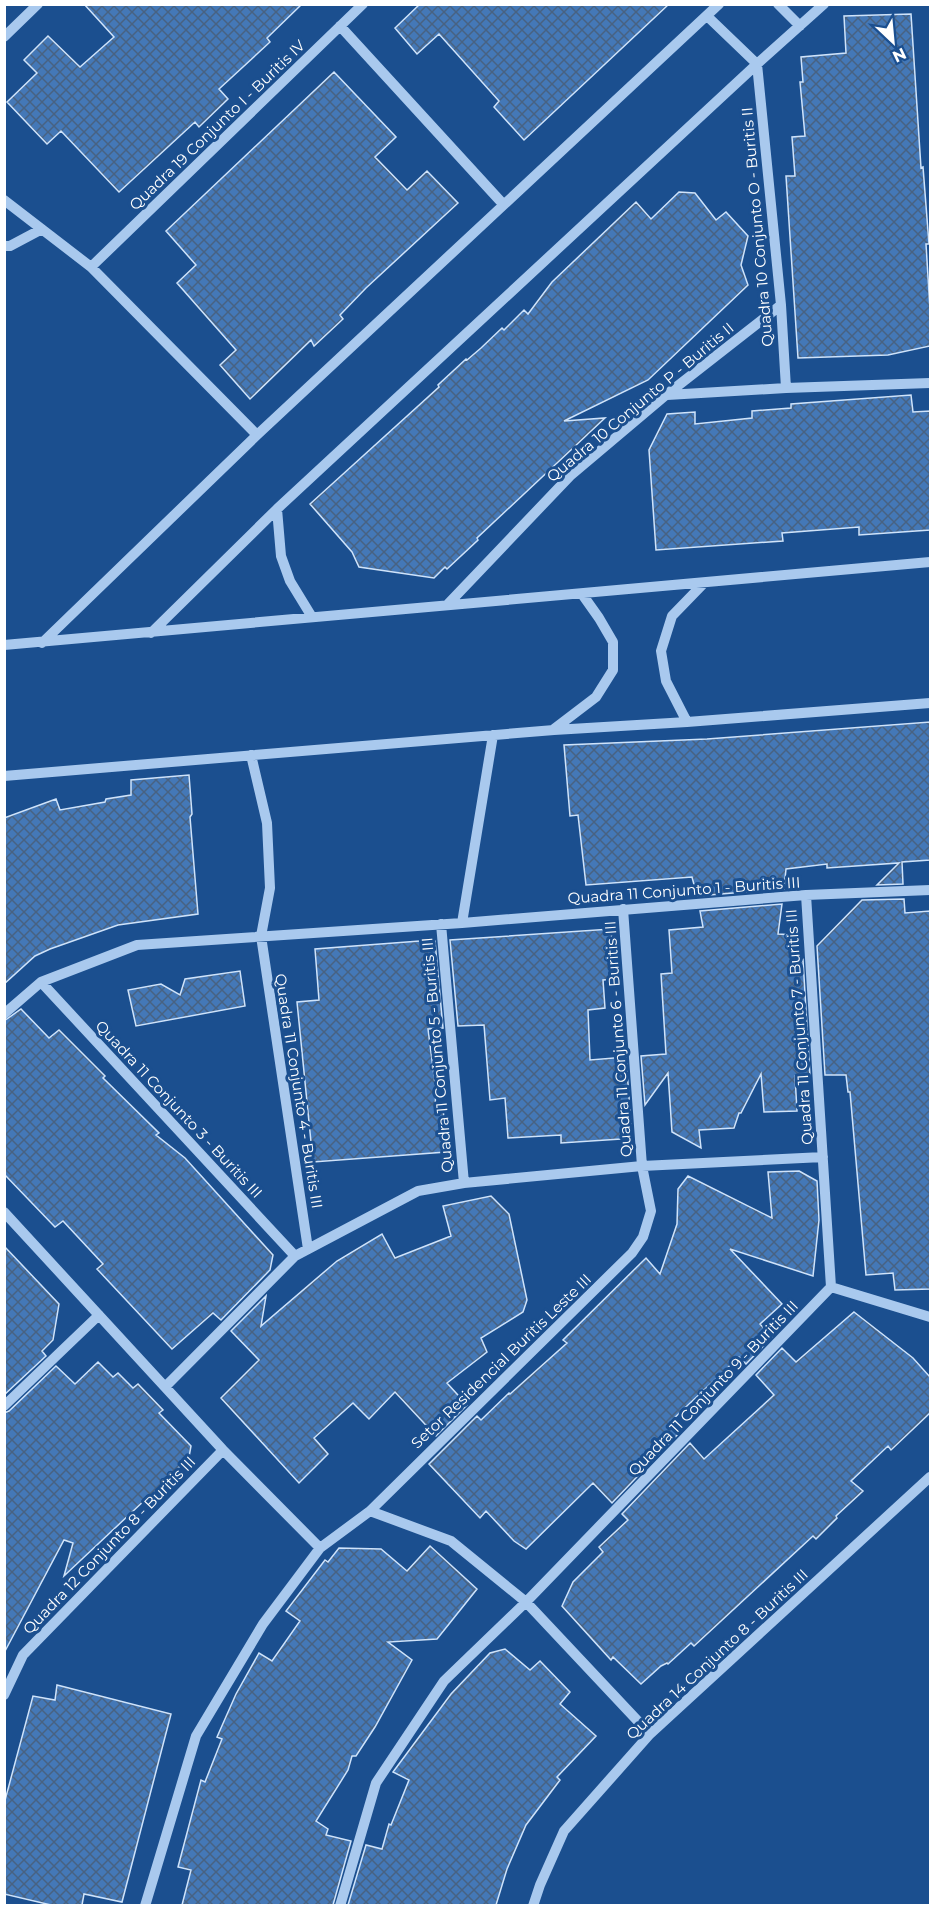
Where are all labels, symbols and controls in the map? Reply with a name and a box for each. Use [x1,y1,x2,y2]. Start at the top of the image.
north arrow [863,12,923,72]
street label: Quadra 19 Conjunto I - Buritis IV [125,35,309,214]
text: N [889,44,909,66]
street label: Quadra 10 Conjunto O - Buritis II [737,106,777,348]
street label: Quadra 10 Conjunto P - Buritis II [543,318,737,486]
street label: Quadra 11 Conjunto 1 - Buritis III [567,872,801,908]
street label: Quadra 11 Conjunto 7 - Buritis III [781,908,817,1146]
street label: Quadra 11 Conjunto 6 - Buritis III [600,920,636,1158]
street label: Quadra 11 Conjunto 5 - Buritis III [417,937,457,1173]
street label: Quadra 11 Conjunto 4 - Buritis III [271,972,327,1210]
street label: Quadra 11 Conjunto 3 - Buritis III [92,1016,266,1202]
street label: Setor Residencial Buritis Leste III [407,1270,595,1452]
street label: Quadra 11 Conjunto 9 - Buritis III [624,1296,802,1480]
street label: Quadra 12 Conjunto 8 - Buritis III [19,1452,199,1638]
street label: Quadra 14 Conjunto 8 - Buritis III [622,1565,812,1743]

